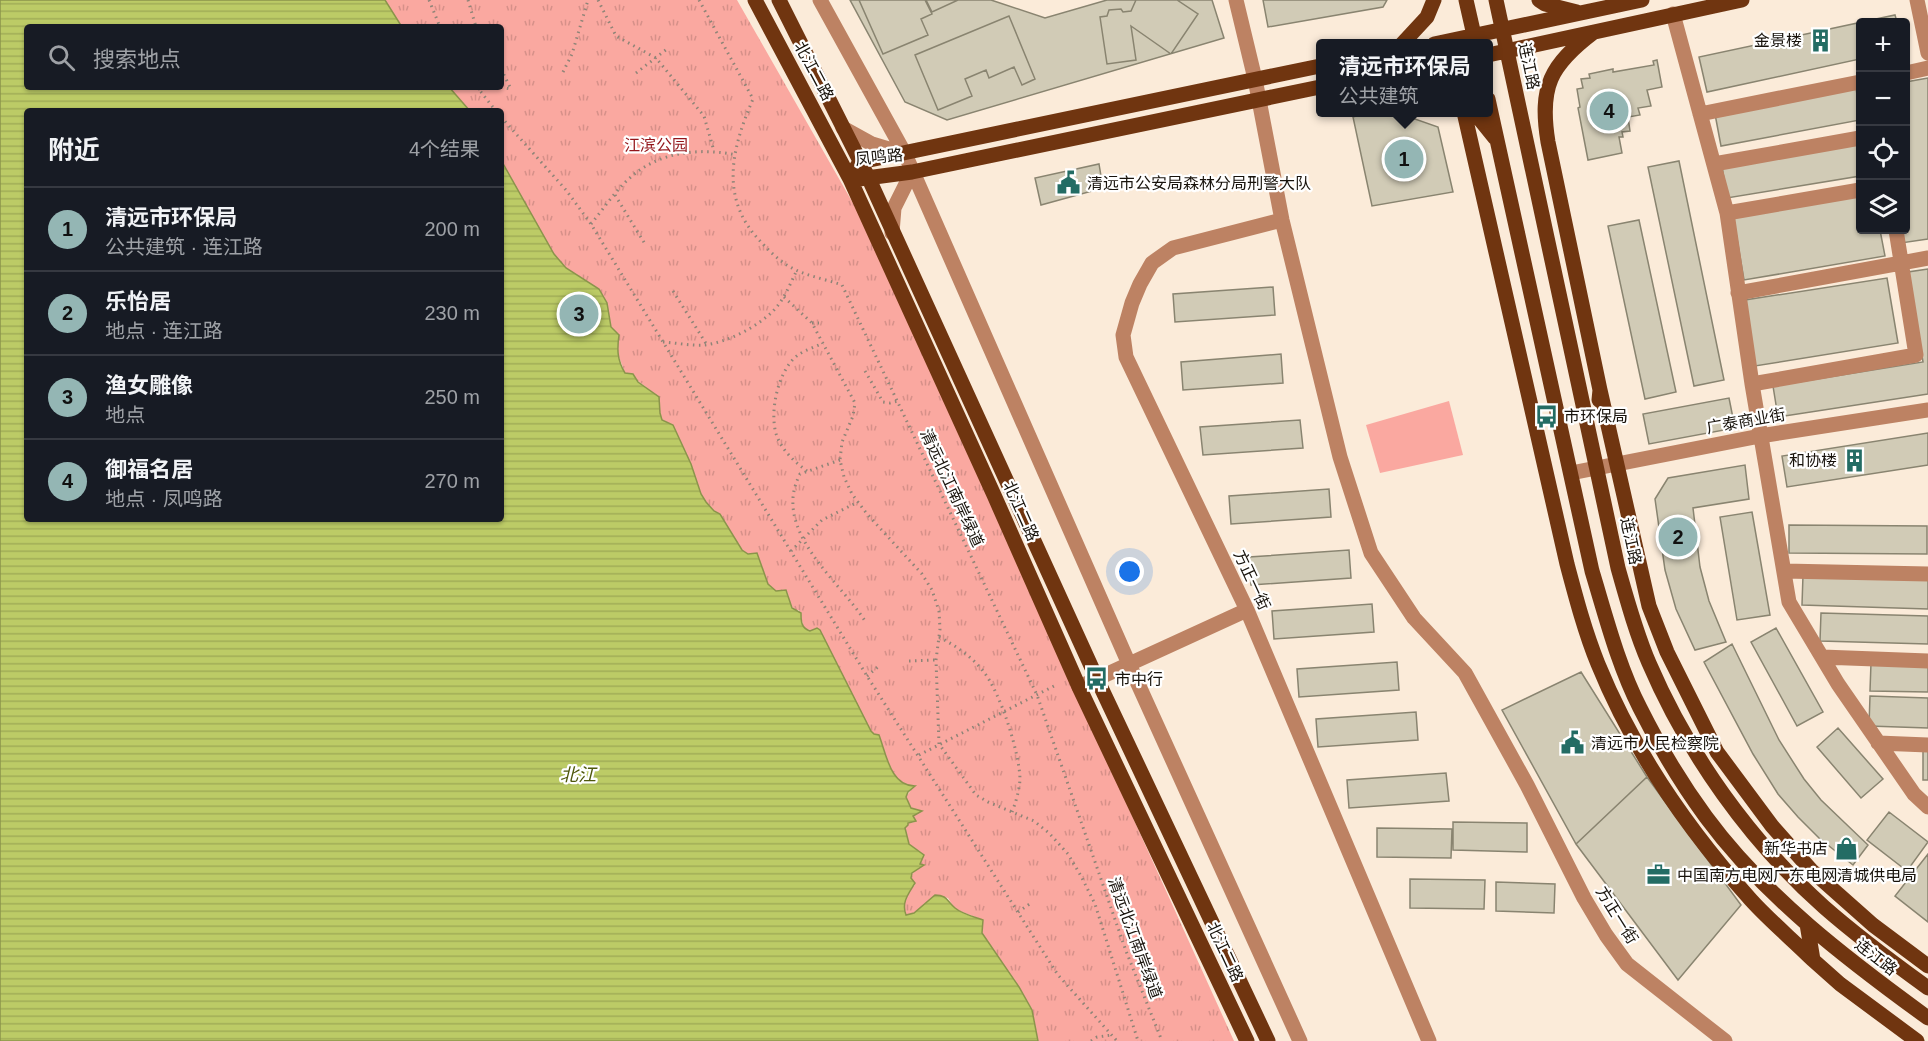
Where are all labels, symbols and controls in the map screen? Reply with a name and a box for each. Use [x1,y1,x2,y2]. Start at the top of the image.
map controls [1856,18,1910,234]
button: + [1856,18,1910,72]
search box [24,24,504,90]
building icon: 金景楼 [1807,27,1833,53]
place label: 金景楼 [1754,32,1802,49]
street label: 北江二路 [791,39,837,103]
popup [1316,39,1493,117]
icon: search [45,41,78,74]
street label: 连江路 [1516,41,1542,91]
text: 搜索地点 [93,47,181,72]
text: 清远市环保局 [1338,54,1471,79]
button: − [1856,72,1910,126]
text: 公共建筑 [1338,85,1418,107]
pin: 4 [1590,88,1628,134]
button: locate [1856,126,1910,180]
text: 附近 [48,135,100,165]
pin: 1 [1384,136,1424,182]
park label: 江滨公园 [624,137,688,154]
text: 4个结果 [409,138,480,160]
street label: 凤鸣路 [854,146,904,168]
public building icon: 清远市公安局森林分局刑警大队 [1056,170,1082,196]
place label: 清远市公安局森林分局刑警大队 [1087,175,1311,192]
button: layers [1856,180,1910,234]
text: 清远市环保局 [105,205,237,230]
text: 1 [62,218,73,240]
text: 200 m [424,218,480,240]
text: 公共建筑 · 连江路 [105,236,263,258]
text: 乐怡居 [105,289,171,314]
pin: 3 [560,292,598,336]
text: 2 [62,302,73,324]
text: 230 m [424,302,480,324]
text: 地点 · 连江路 [105,320,223,342]
text: 渔女雕像 [105,373,193,398]
text: 3 [62,386,73,408]
text: 250 m [424,386,480,408]
bus stop icon: 市环保局 [1533,403,1559,429]
text: 地点 [105,404,145,426]
street label: 广泰商业街 [1705,406,1787,436]
place label: 市环保局 [1564,408,1628,425]
street label: 清远北江南岸绿道 [917,426,987,550]
building icon: 和协楼 [1842,447,1868,473]
place label: 和协楼 [1789,452,1837,469]
text: 御福名居 [105,457,193,482]
text: 4 [62,470,73,492]
text: 270 m [424,470,480,492]
street label: 北江二路 [1000,478,1042,544]
text: 地点 · 凤鸣路 [105,488,223,510]
pin: 2 [1658,514,1698,560]
street label: 连江路 [1618,516,1644,566]
street label: 方正一街 [1231,547,1273,613]
your location [1115,557,1144,586]
bus stop icon: 市中行 [1084,666,1110,692]
place label: 市中行 [1115,671,1163,688]
public building icon: 清远市人民检察院 [1560,730,1586,756]
place label: 清远市人民检察院 [1591,735,1719,752]
water label: 北江 [560,765,598,785]
shop icon: 新华书店 [1833,835,1859,861]
place label: 新华书店 [1764,840,1828,857]
office icon: 中国南方电网广东电网清城供电局 [1646,862,1672,888]
place label: 中国南方电网广东电网清城供电局 [1677,867,1917,884]
street label: 清远北江南岸绿道 [1105,875,1165,1001]
street label: 方正一街 [1593,883,1641,947]
street label: 北江二路 [1204,919,1246,985]
street label: 连江路 [1852,936,1900,978]

